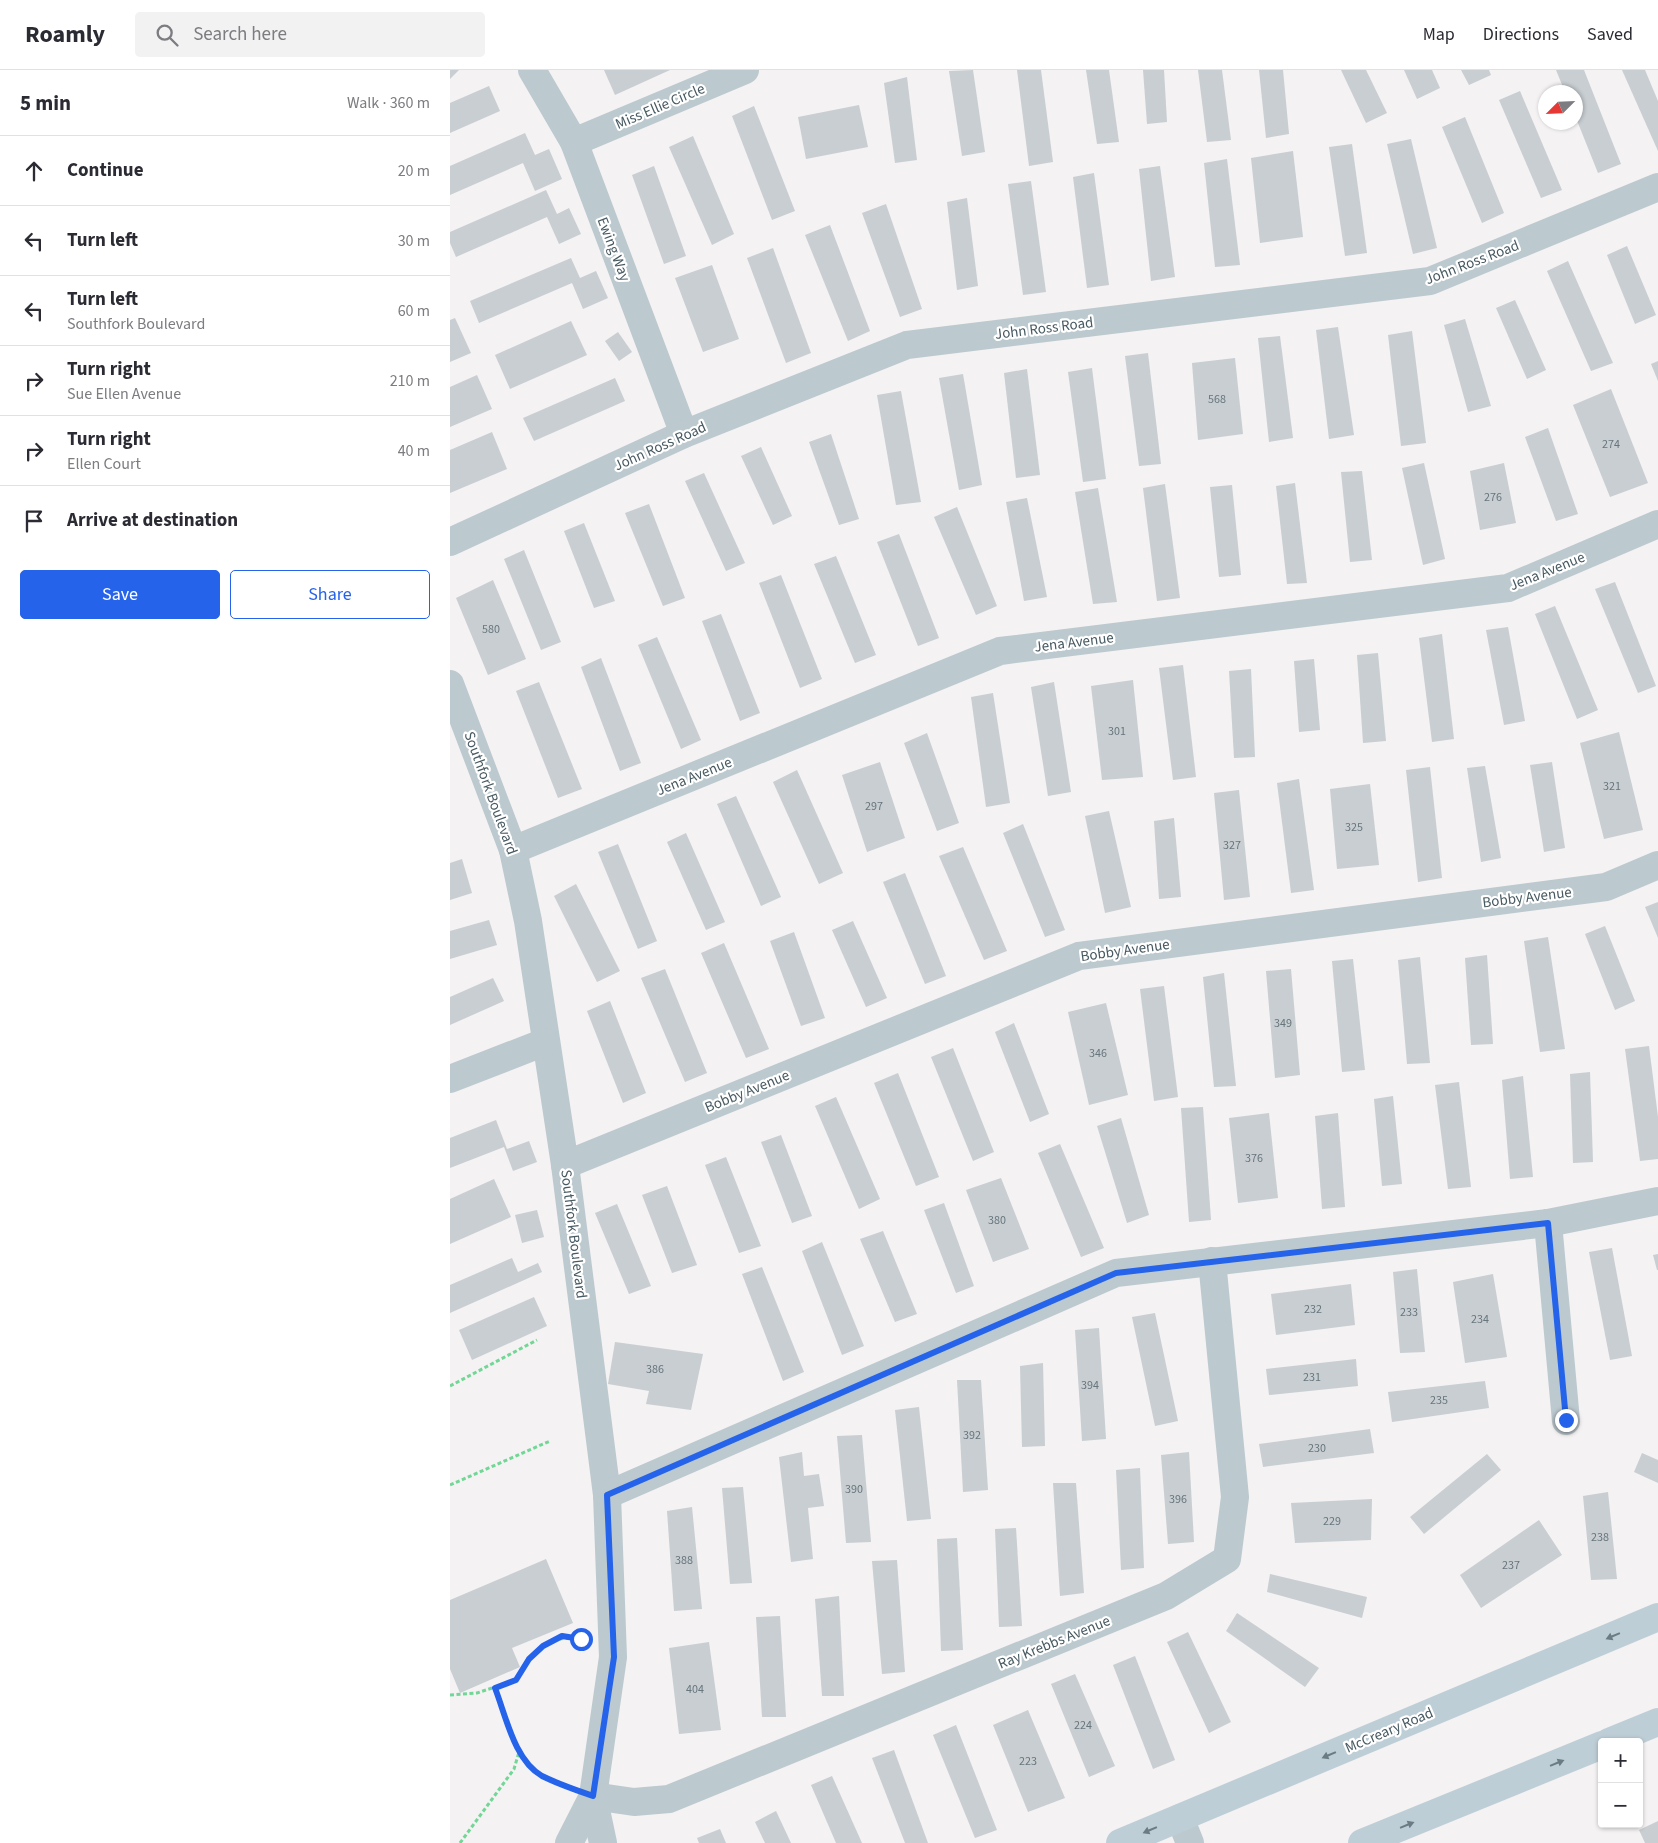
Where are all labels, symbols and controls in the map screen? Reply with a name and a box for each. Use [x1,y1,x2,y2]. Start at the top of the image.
search box [135,12,485,57]
text: Roamly [25,17,105,52]
icon: search [153,21,181,49]
text: Search here [193,21,287,48]
text: Map [1423,22,1455,47]
text: Directions [1483,22,1559,47]
text: Saved [1587,22,1633,47]
street label: Miss Ellie Circle [612,78,708,135]
north arrow [1538,85,1583,130]
text: 5 min [20,88,71,118]
text: Walk · 360 m [347,92,430,114]
icon: ahead [20,157,48,185]
text: Continue [67,157,144,184]
text: 20 m [398,160,430,182]
street label: Ewing Way [592,214,635,284]
icon: left [20,227,48,255]
text: Turn left [67,227,138,254]
text: 30 m [398,230,430,252]
street label: John Ross Road [1422,235,1522,290]
text: Turn left [67,286,138,313]
icon: left [20,297,48,325]
text: 60 m [398,300,430,322]
street label: John Ross Road [994,312,1094,345]
text: Southfork Boulevard [67,313,205,335]
text: Turn right [67,356,151,383]
icon: right [20,367,48,395]
text: 210 m [390,370,430,392]
text: Sue Ellen Avenue [67,383,181,405]
house number: 568 [1208,391,1226,408]
street label: John Ross Road [611,417,710,476]
text: Turn right [67,426,151,453]
house number: 274 [1602,436,1620,453]
icon: right [20,437,48,465]
text: 40 m [398,440,430,462]
text: Ellen Court [67,453,141,475]
house number: 276 [1484,489,1502,506]
icon: arrive [20,507,48,535]
text: Arrive at destination [67,507,238,534]
street label: Jena Avenue [1506,547,1588,596]
button: Save [20,570,220,619]
button: Share [230,570,430,619]
house number: 580 [482,621,500,638]
street label: Jena Avenue [1033,627,1115,658]
house number: 301 [1108,723,1126,740]
street label: Southfork Boulevard [458,729,523,858]
street label: Jena Avenue [653,752,735,801]
house number: 321 [1603,778,1621,795]
house number: 297 [865,798,883,815]
house number: 325 [1345,819,1363,836]
house number: 327 [1223,837,1241,854]
street label: Bobby Avenue [1481,882,1573,913]
street label: Bobby Avenue [1079,934,1171,967]
house number: 349 [1274,1015,1292,1032]
house number: 346 [1089,1045,1107,1062]
street label: Bobby Avenue [702,1065,793,1118]
house number: 376 [1245,1150,1263,1167]
street label: Southfork Boulevard [555,1168,592,1300]
house number: 380 [988,1212,1006,1229]
house number: 232 [1304,1301,1322,1318]
house number: 233 [1400,1304,1418,1321]
house number: 234 [1471,1311,1489,1328]
house number: 386 [646,1361,664,1378]
house number: 231 [1303,1369,1321,1386]
house number: 394 [1081,1377,1099,1394]
house number: 235 [1430,1392,1448,1409]
route end [1555,1409,1578,1432]
house number: 392 [963,1427,981,1444]
house number: 230 [1308,1440,1326,1457]
house number: 390 [845,1481,863,1498]
house number: 396 [1169,1491,1187,1508]
house number: 229 [1323,1513,1341,1530]
house number: 238 [1591,1529,1609,1546]
house number: 388 [675,1552,693,1569]
house number: 237 [1502,1557,1520,1574]
street label: Ray Krebbs Avenue [995,1610,1113,1675]
route start [570,1628,593,1651]
one-way arrow [1606,1632,1620,1640]
house number: 404 [686,1681,704,1698]
street label: McCreary Road [1342,1702,1437,1758]
house number: 224 [1074,1717,1092,1734]
map controls [1598,1738,1643,1828]
button: + [1598,1738,1643,1783]
one-way arrow [1321,1751,1336,1759]
house number: 223 [1019,1753,1037,1770]
one-way arrow [1550,1759,1565,1767]
button: − [1598,1783,1643,1828]
one-way arrow [1400,1820,1414,1828]
one-way arrow [1143,1827,1157,1835]

